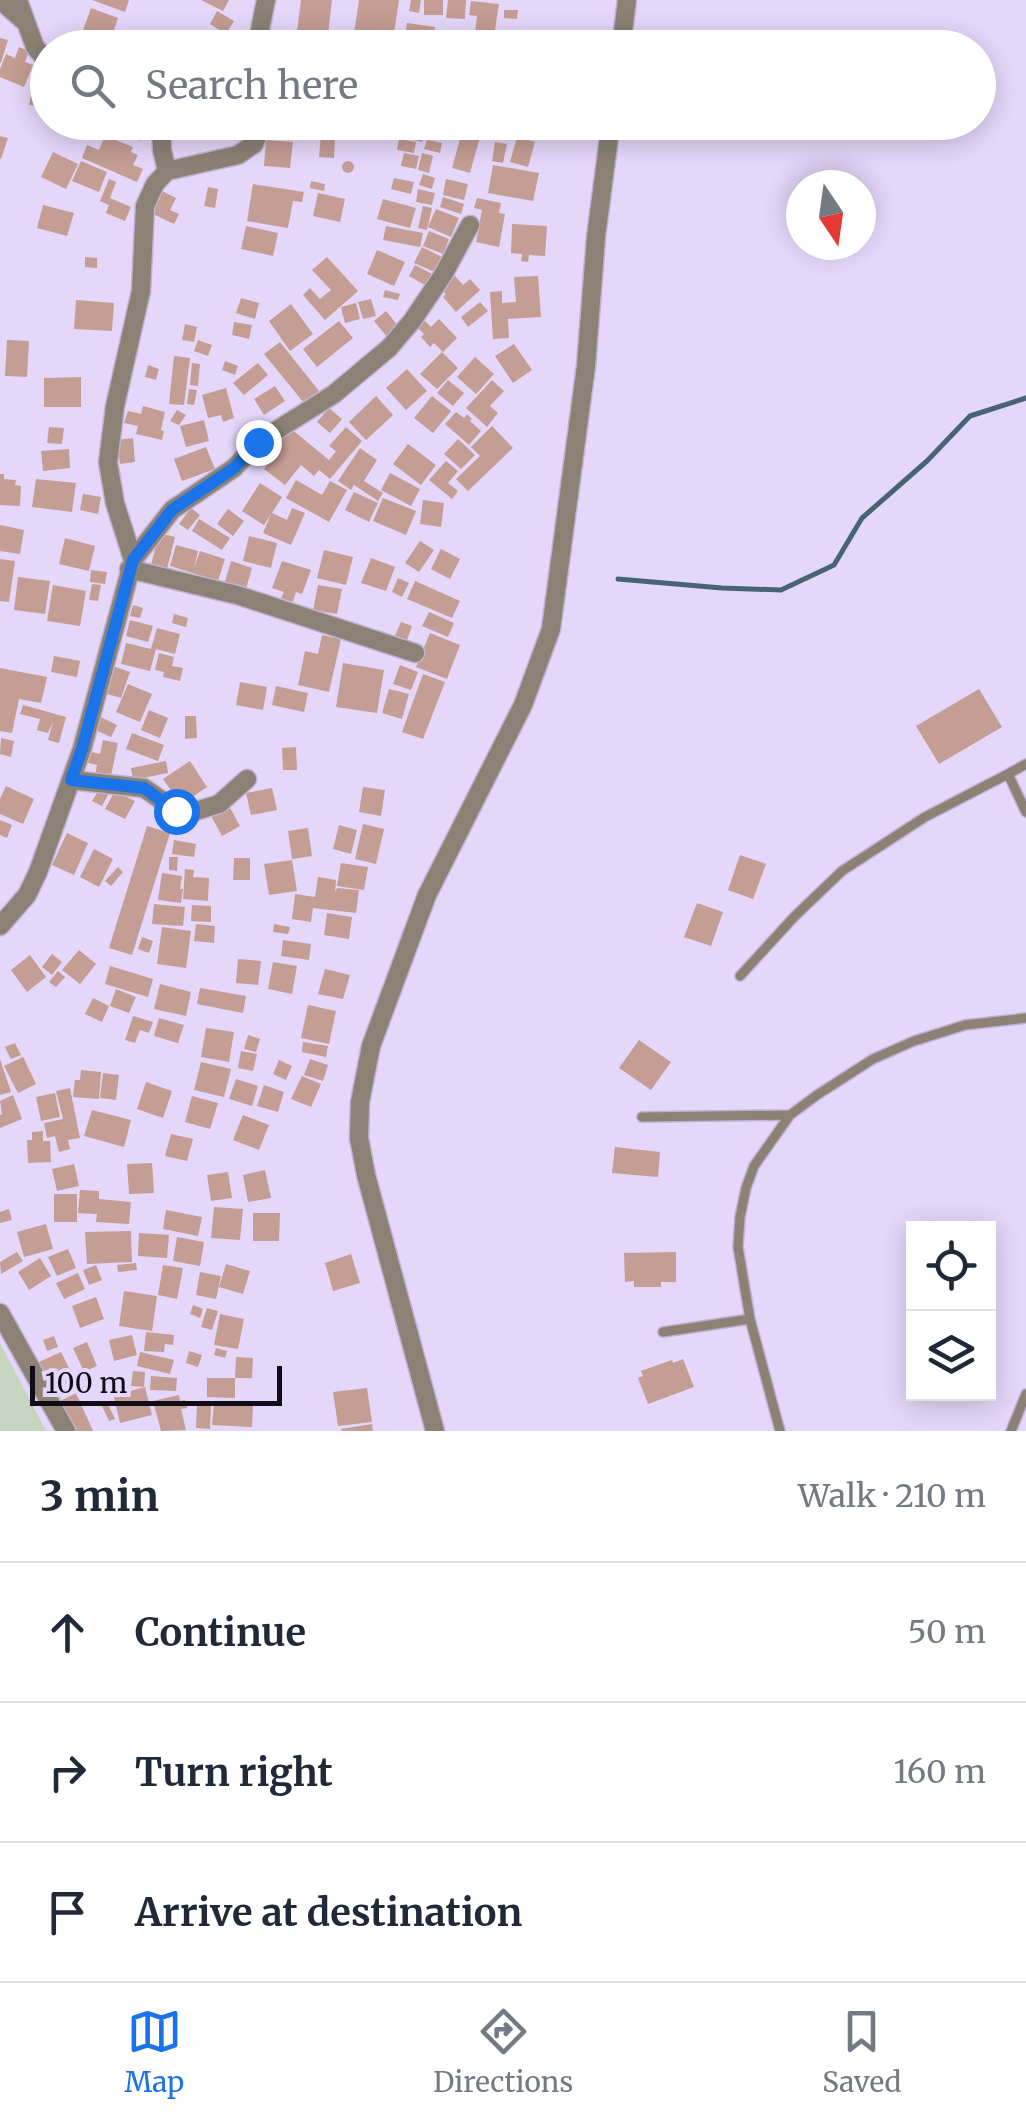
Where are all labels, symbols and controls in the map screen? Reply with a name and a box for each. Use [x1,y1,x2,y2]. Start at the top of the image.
search box [30,30,996,140]
icon: search [65,58,120,113]
text: Search here [145,62,358,109]
north arrow [786,170,876,260]
route end [236,420,282,466]
route start [154,789,200,835]
map controls [906,1221,996,1401]
button: locate [906,1221,996,1311]
button: layers [906,1311,996,1401]
scale bar [30,1361,282,1406]
text: 100 m [45,1365,127,1401]
text: 3 min [40,1470,159,1522]
text: Walk · 210 m [798,1476,986,1516]
icon: ahead [40,1605,95,1660]
text: Continue [135,1609,306,1656]
text: 50 m [908,1612,986,1652]
icon: right [40,1745,95,1800]
text: Turn right [135,1749,333,1796]
text: 160 m [894,1752,986,1792]
icon: arrive [40,1885,95,1940]
text: Arrive at destination [135,1889,522,1936]
tab: Map [124,2004,184,2100]
tab: Directions [433,2004,573,2100]
tab: Saved [822,2004,901,2100]

